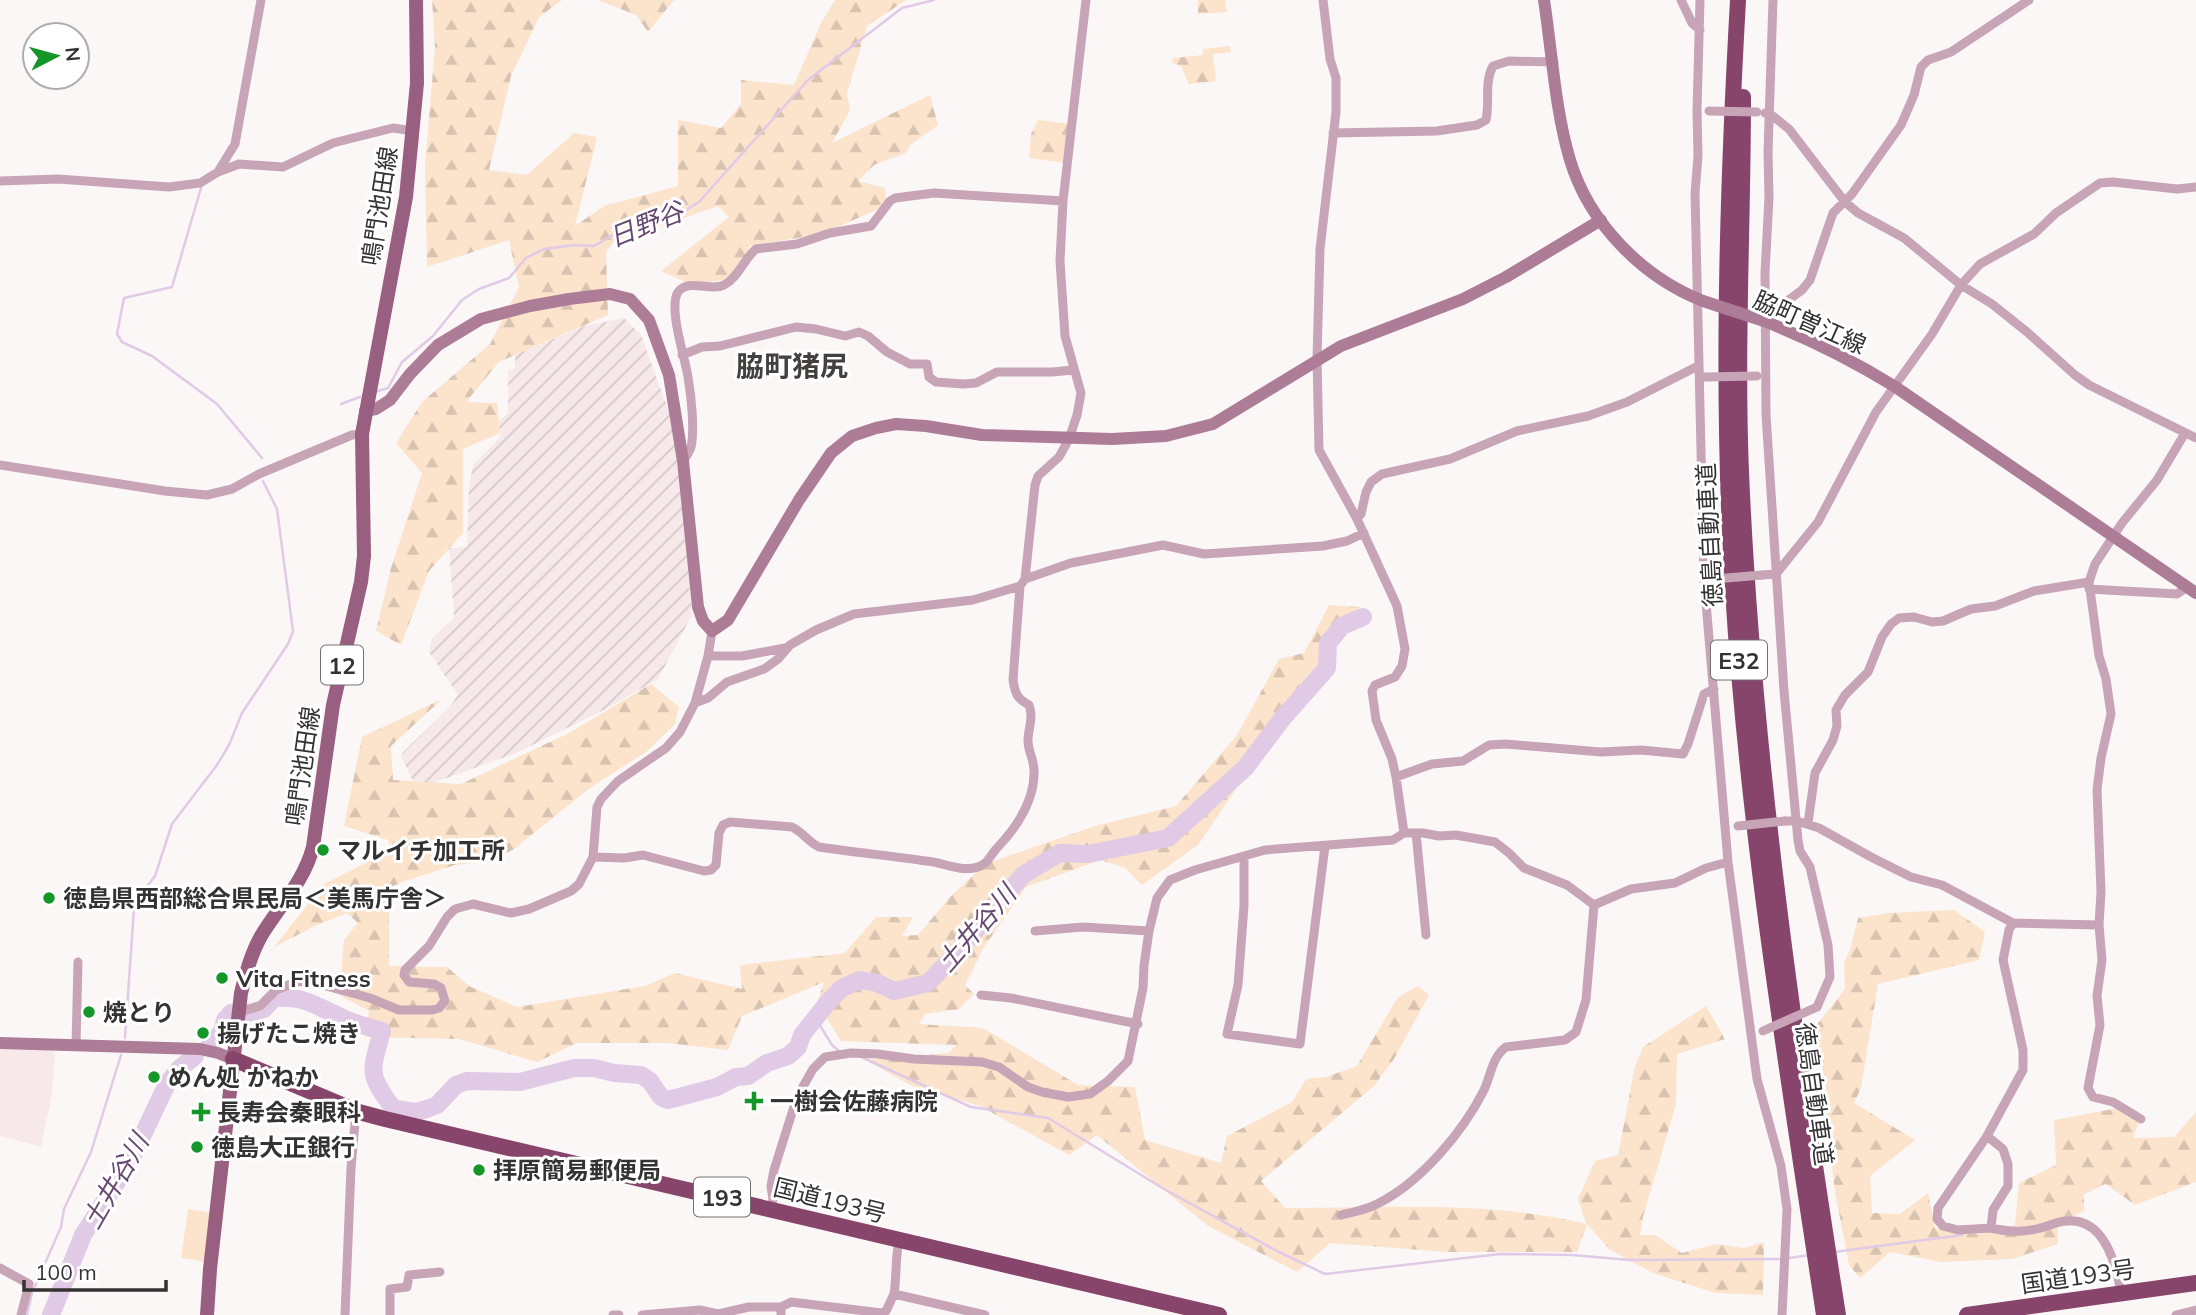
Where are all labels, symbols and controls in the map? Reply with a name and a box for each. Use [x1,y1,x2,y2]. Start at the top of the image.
north arrow [21,21,91,91]
text: N [60,46,86,63]
street label: 鳴門池田線 [355,144,403,268]
water label: 日野谷 [604,193,690,254]
street label: 脇町曽江線 [1749,284,1871,360]
district label: 脇町猪尻 [736,348,848,383]
street label: 徳島自動車道 [1690,462,1728,608]
road number: E32 [1711,640,1767,680]
road number: 12 [321,646,363,684]
street label: 鳴門池田線 [279,704,325,828]
place label: マルイチ加工所 [337,835,505,865]
marker: マルイチ加工所 [315,842,331,858]
water label: 土井谷川 [929,876,1025,978]
place label: 徳島県西部総合県民局＜美馬庁舎＞ [63,883,447,913]
marker: 徳島県西部総合県民局＜美馬庁舎＞ [41,890,57,906]
place label: Vita Fitness [235,963,371,993]
marker: Vita Fitness [214,970,230,986]
place label: 焼とり [103,997,175,1027]
marker: 焼とり [81,1004,97,1020]
place label: 揚げたこ焼き [217,1018,361,1048]
street label: 徳島自動車道 [1790,1021,1840,1167]
marker: 揚げたこ焼き [195,1025,211,1041]
place label: めん処 かねか [168,1062,319,1092]
marker: めん処 かねか [146,1069,162,1085]
place label: 一樹会佐藤病院 [770,1086,938,1116]
marker: 一樹会佐藤病院 [744,1091,764,1111]
place label: 長寿会秦眼科 [217,1097,361,1127]
marker: 長寿会秦眼科 [191,1102,211,1122]
water label: 土井谷川 [75,1125,157,1234]
place label: 徳島大正銀行 [211,1132,355,1162]
marker: 徳島大正銀行 [189,1139,205,1155]
place label: 拝原簡易郵便局 [493,1155,661,1185]
marker: 拝原簡易郵便局 [471,1162,487,1178]
street label: 国道193号 [770,1172,890,1228]
road number: 193 [694,1178,750,1216]
scale bar [24,1248,166,1292]
street label: 国道193号 [2019,1253,2137,1299]
text: 100 m [35,1259,97,1285]

